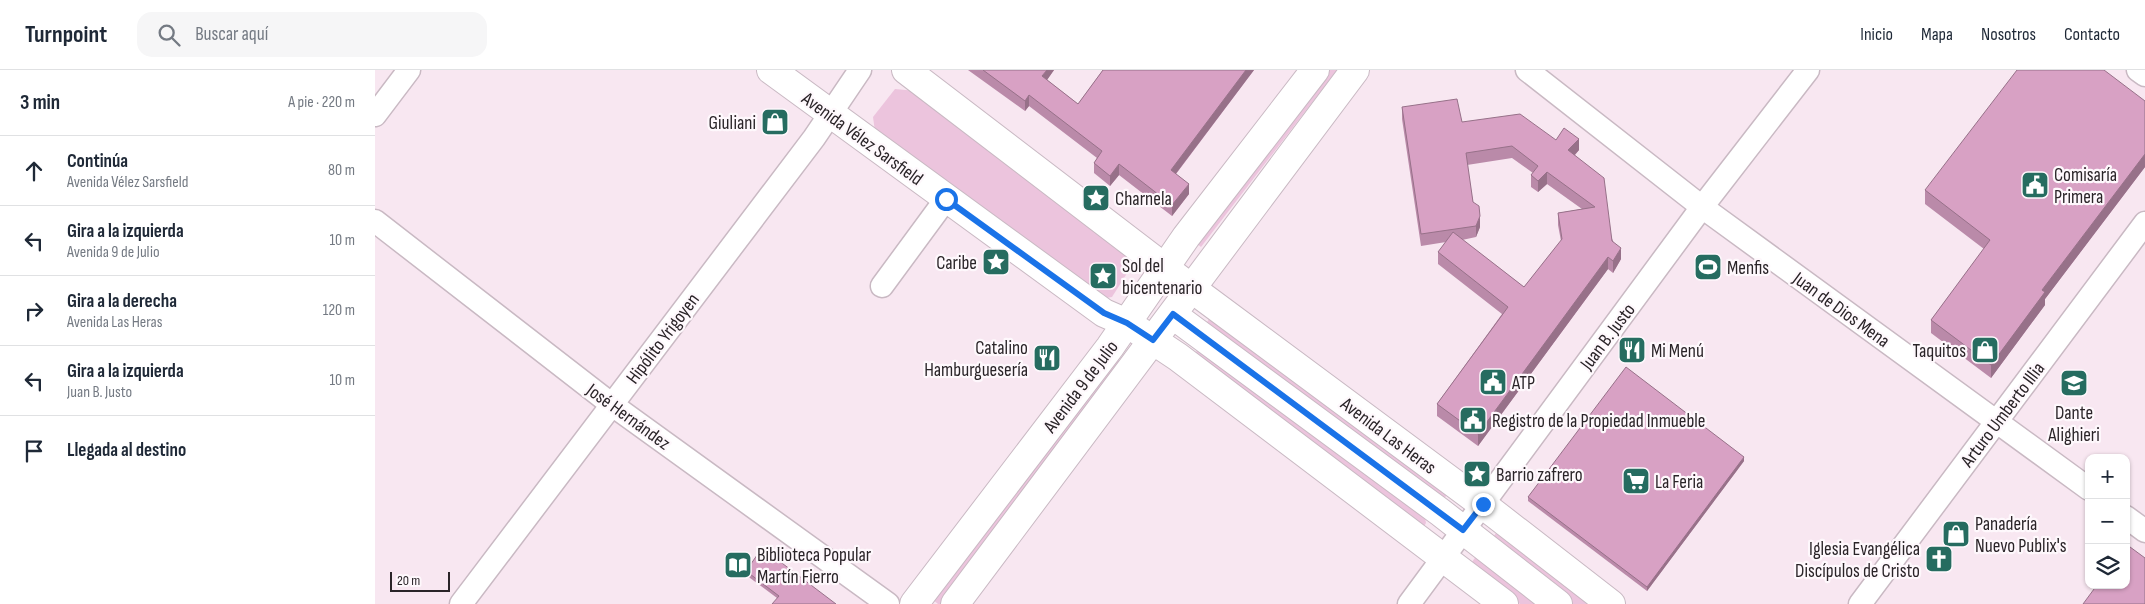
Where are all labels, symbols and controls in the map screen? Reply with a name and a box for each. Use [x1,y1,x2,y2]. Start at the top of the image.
search box [137,12,487,57]
text: Turnpoint [25,20,107,49]
icon: search [155,21,183,49]
text: Buscar aquí [195,23,268,46]
text: Inicio [1860,24,1893,45]
text: Mapa [1921,24,1953,45]
text: Nosotros [1981,24,2036,45]
text: Contacto [2064,24,2120,45]
street label: Avenida Vélez Sarsfield [796,87,927,191]
text: 3 min [20,90,60,115]
text: A pie · 220 m [288,93,355,112]
shop icon: Giuliani [760,107,790,137]
place label: Giuliani [709,112,756,135]
text: Continúa [67,150,128,173]
icon: ahead [20,157,48,185]
text: 80 m [328,161,355,180]
place label: Comisaría Primera [2054,164,2117,209]
public building icon: Comisaría Primera [2020,170,2050,200]
text: Avenida Vélez Sarsfield [67,173,188,192]
place icon: Charnela [1081,183,1111,213]
route start [935,188,958,211]
place label: Charnela [1115,188,1172,211]
text: Gira a la izquierda [67,220,184,243]
icon: left [20,227,48,255]
text: 10 m [329,231,355,250]
text: Avenida 9 de Julio [67,243,160,262]
place icon: Caribe [981,247,1011,277]
place label: Caribe [936,252,977,275]
sports icon: Menfis [1693,252,1723,282]
place label: Sol del bicentenario [1122,255,1202,300]
place label: Menfis [1727,257,1769,280]
place icon: Sol del bicentenario [1088,261,1118,291]
street label: Juan de Dios Mena [1787,267,1894,353]
street label: Hipólito Yrigoyen [622,289,705,389]
text: Gira a la derecha [67,290,177,313]
icon: right [20,297,48,325]
street label: Juan B. Justo [1575,299,1641,375]
text: 120 m [323,301,355,320]
text: Avenida Las Heras [67,313,163,332]
restaurant icon: Mi Menú [1617,335,1647,365]
shop icon: Taquitos [1970,335,2000,365]
street label: Avenida 9 de Julio [1038,336,1123,439]
place label: Catalino Hamburguesería [924,337,1028,382]
place label: Mi Menú [1651,340,1704,363]
place label: Taquitos [1912,340,1966,363]
restaurant icon: Catalino Hamburguesería [1032,343,1062,373]
street label: Arturo Umberto Illia [1956,358,2050,473]
text: Gira a la izquierda [67,360,184,383]
icon: left [20,367,48,395]
public building icon: ATP [1478,367,1508,397]
school or university icon: Dante Alighieri [2059,368,2089,398]
text: 10 m [329,371,355,390]
place label: ATP [1511,372,1535,395]
street label: José Hernández [581,379,675,455]
text: Juan B. Justo [67,383,132,402]
street label: Avenida Las Heras [1335,392,1440,480]
place label: Dante Alighieri [2047,402,2100,447]
public building icon: Registro de la Propiedad Inmueble [1458,405,1488,435]
place label: Registro de la Propiedad Inmueble [1492,410,1706,433]
icon: arrive [20,437,48,465]
text: Llegada al destino [67,439,186,462]
map controls [2085,454,2130,589]
button: + [2085,454,2130,499]
place icon: Barrio zafrero [1462,459,1492,489]
place label: Barrio zafrero [1496,464,1583,487]
supermarket icon: La Feria [1621,466,1651,496]
place label: La Feria [1655,471,1703,494]
route end [1472,493,1495,516]
button: − [2085,499,2130,544]
place label: Panadería Nuevo Publix's [1975,513,2067,558]
shop icon: Panadería Nuevo Publix's [1941,519,1971,549]
place label: Iglesia Evangélica Discípulos de Cristo [1795,538,1920,583]
place label: Biblioteca Popular Martín Fierro [757,544,872,589]
church icon: Iglesia Evangélica Discípulos de Cristo [1924,544,1954,574]
button: layers [2085,544,2130,589]
library icon: Biblioteca Popular Martín Fierro [723,550,753,580]
scale bar [390,569,450,592]
text: 20 m [397,572,420,589]

